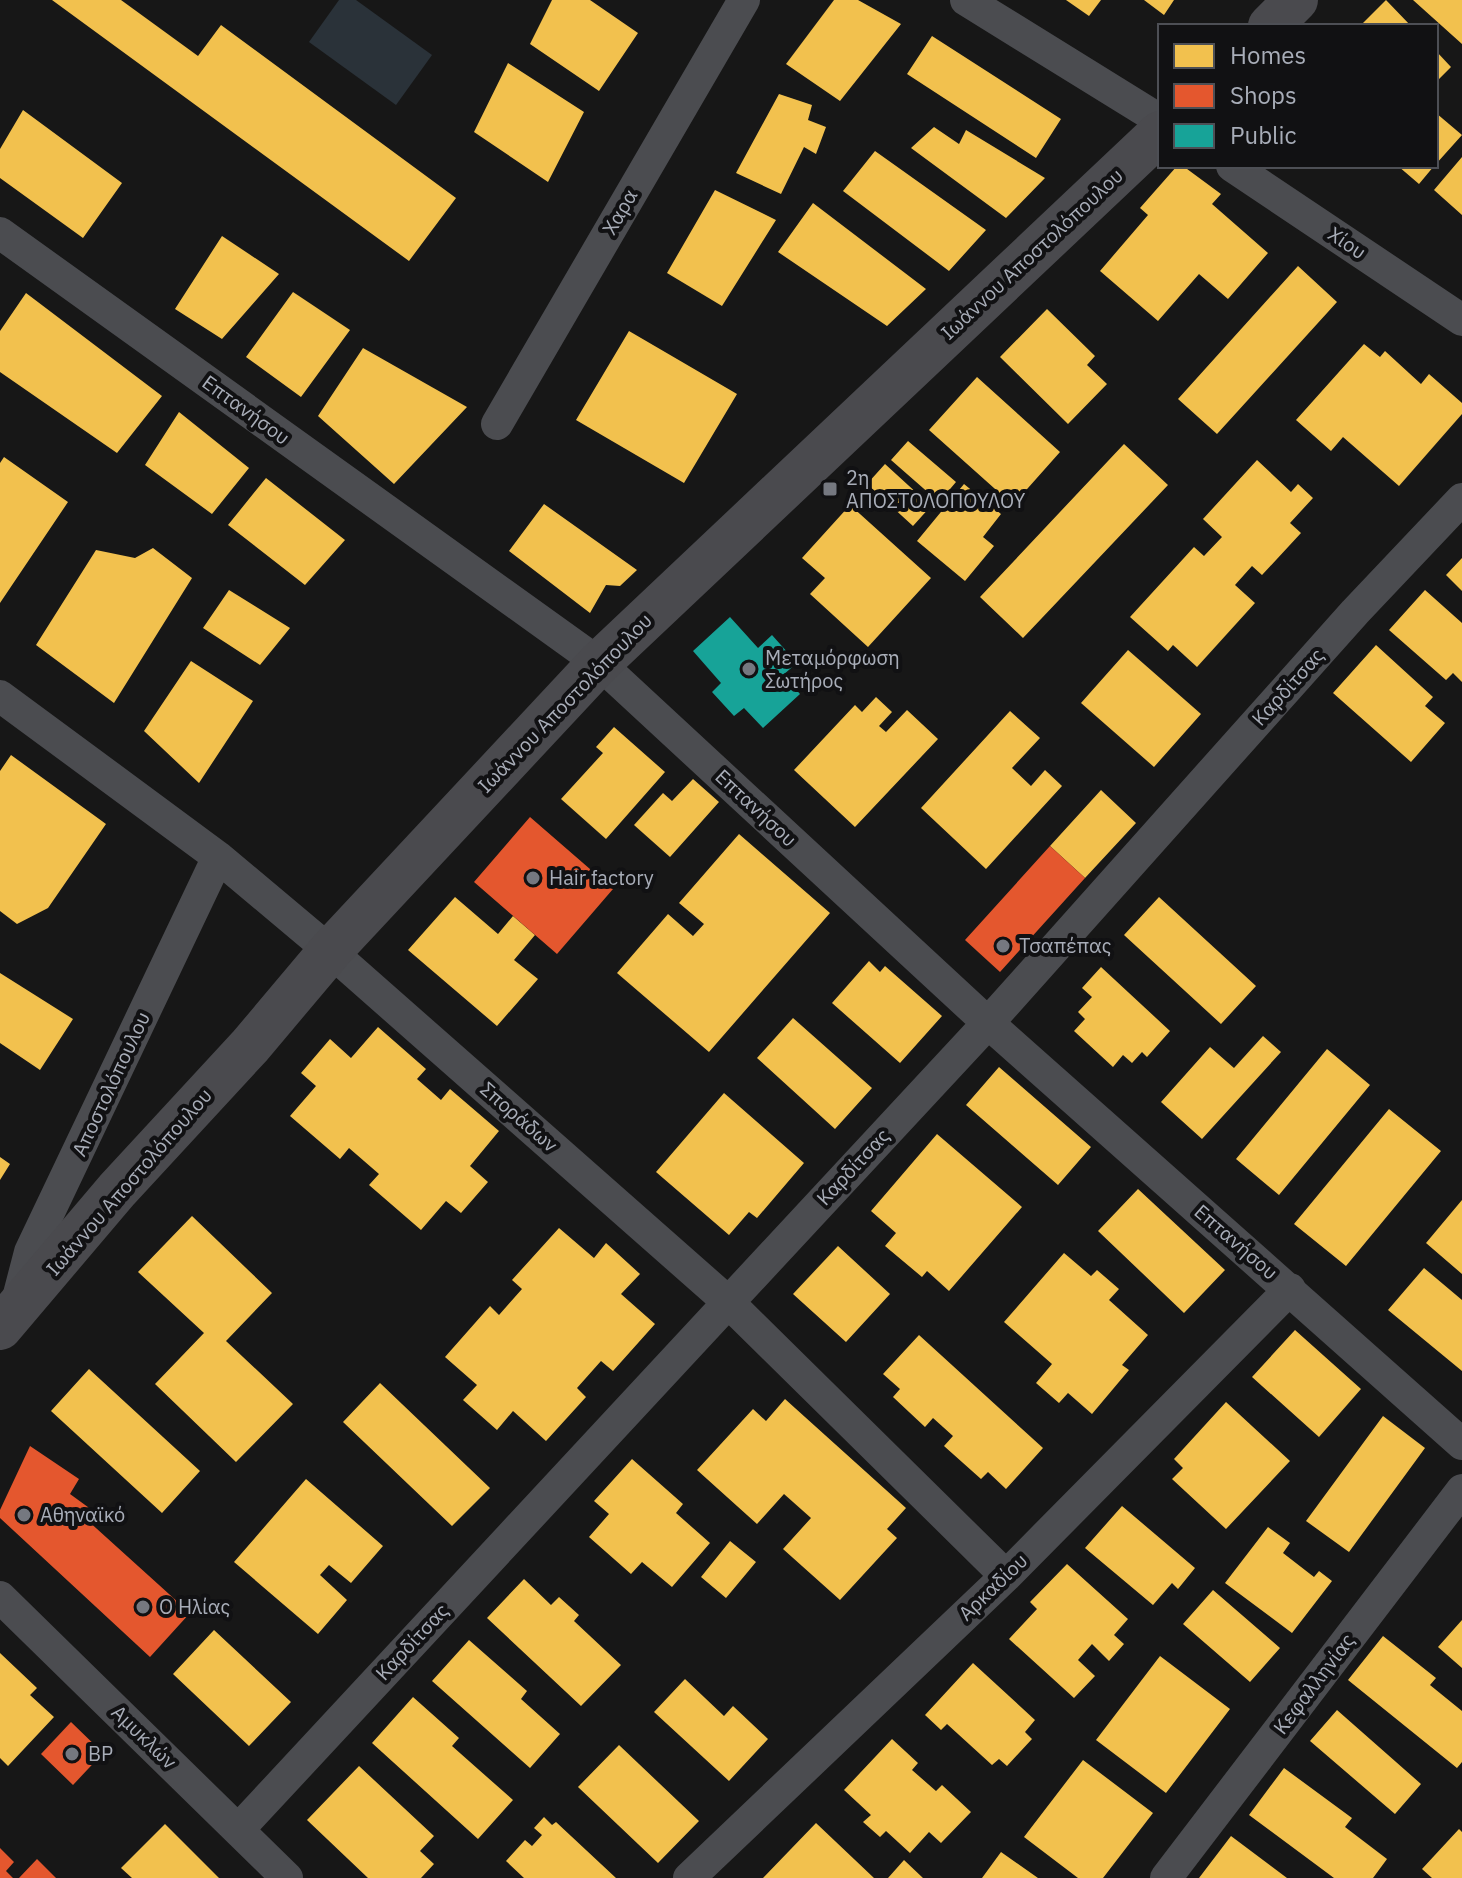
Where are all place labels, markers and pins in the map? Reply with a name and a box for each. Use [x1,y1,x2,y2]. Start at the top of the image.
place label: 2η ΑΠΟΣΤΟΛΟΠΟΥΛΟΥ [846,464,1025,514]
marker: 2η ΑΠΟΣΤΟΛΟΠΟΥΛΟΥ [821,480,839,498]
place label: Μεταμόρφωση Σωτήρος [765,644,900,694]
marker: Μεταμόρφωση Σωτήρος [740,660,758,678]
place label: Hair factory [549,864,654,891]
marker: Hair factory [524,869,542,887]
place label: Τσαπέπας [1019,932,1111,959]
marker: Τσαπέπας [994,937,1012,955]
place label: Αθηναϊκό [40,1501,125,1528]
marker: Αθηναϊκό [15,1506,33,1524]
place label: Ο Ηλίας [159,1593,230,1620]
marker: Ο Ηλίας [134,1598,152,1616]
place label: BP [88,1740,113,1767]
marker: BP [63,1745,81,1763]

